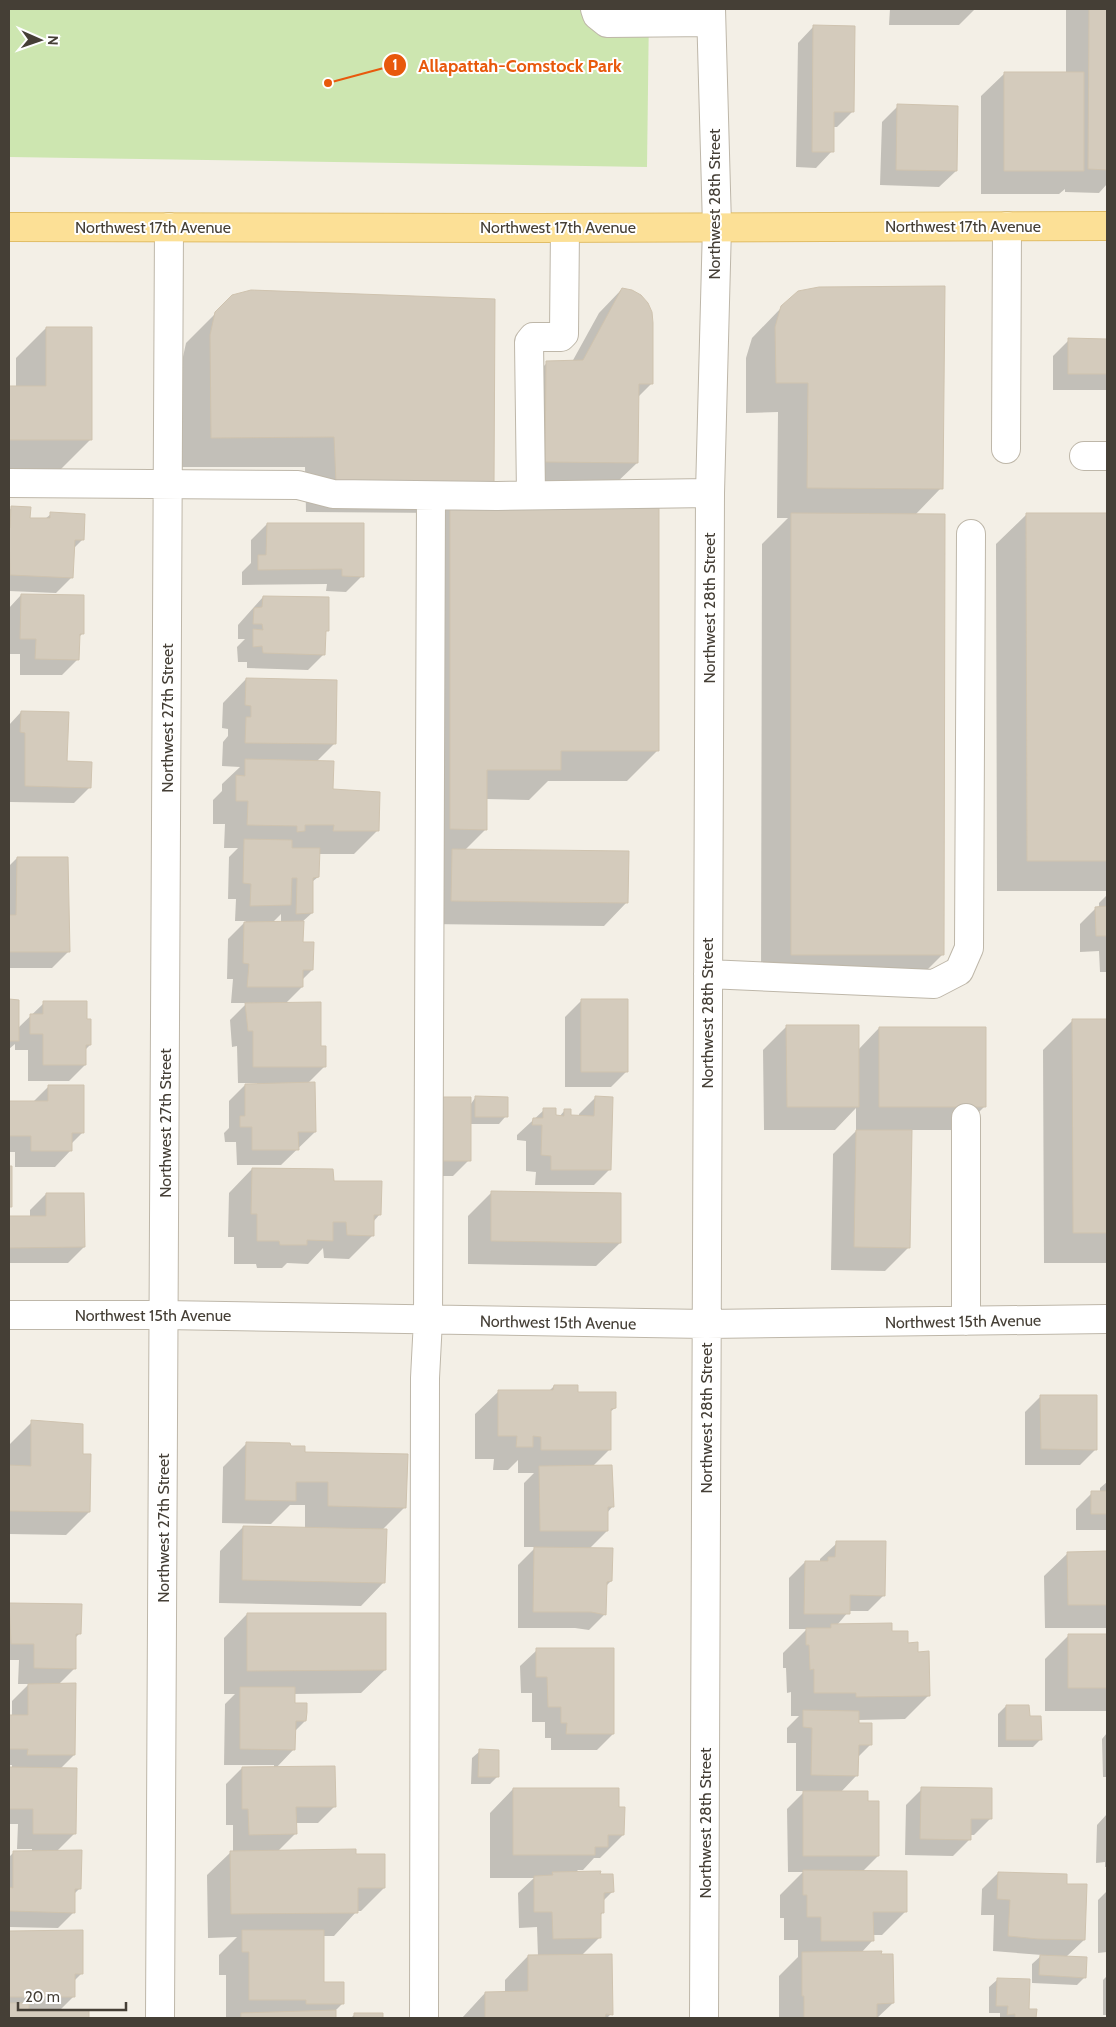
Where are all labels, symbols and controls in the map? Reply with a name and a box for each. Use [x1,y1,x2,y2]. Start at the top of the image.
north arrow [15,15,65,65]
text: N [44,35,62,46]
callout: Allapattah-Comstock Park [383,49,631,82]
text: Allapattah-Comstock Park [418,55,622,77]
text: 1 [392,56,398,74]
street label: Northwest 28th Street [705,128,724,280]
street label: Northwest 17th Avenue [885,217,1041,236]
street label: Northwest 17th Avenue [75,218,231,237]
street label: Northwest 17th Avenue [480,218,636,237]
street label: Northwest 28th Street [700,532,719,684]
street label: Northwest 27th Street [158,643,177,793]
street label: Northwest 28th Street [698,937,717,1089]
street label: Northwest 27th Street [156,1048,175,1198]
street label: Northwest 15th Avenue [75,1306,231,1325]
street label: Northwest 15th Avenue [885,1311,1041,1332]
street label: Northwest 15th Avenue [480,1312,636,1333]
street label: Northwest 28th Street [697,1342,716,1494]
street label: Northwest 27th Street [154,1453,173,1603]
street label: Northwest 28th Street [696,1747,715,1899]
scale bar [18,1980,125,2012]
text: 20 m [25,1988,60,2006]

